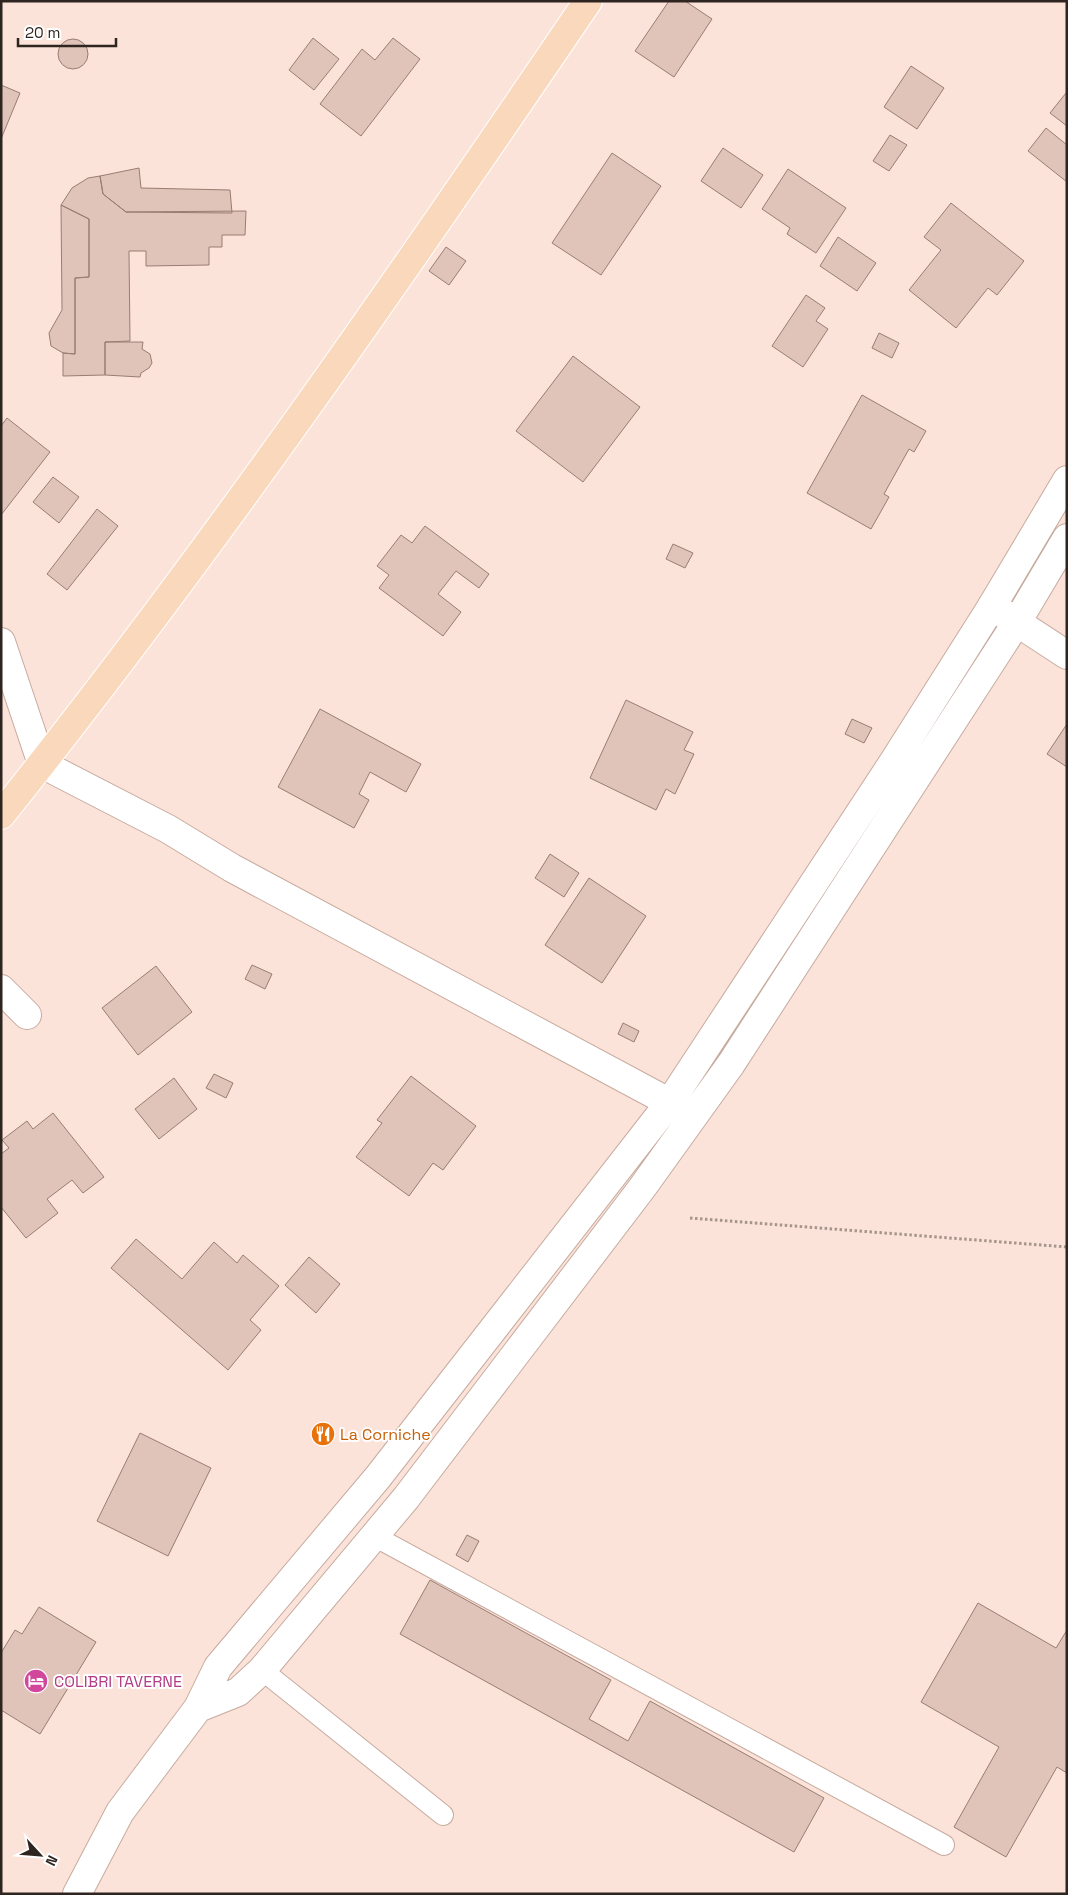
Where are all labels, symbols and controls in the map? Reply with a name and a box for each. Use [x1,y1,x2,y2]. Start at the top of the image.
scale bar [18,15,115,47]
text: 20 m [25,23,60,42]
restaurant icon: La Corniche [310,1421,336,1447]
place label: La Corniche [340,1424,431,1445]
hotel icon: COLIBRI TAVERNE [23,1668,49,1694]
place label: COLIBRI TAVERNE [54,1671,182,1692]
north arrow [15,1830,65,1880]
text: N [42,1853,62,1869]

